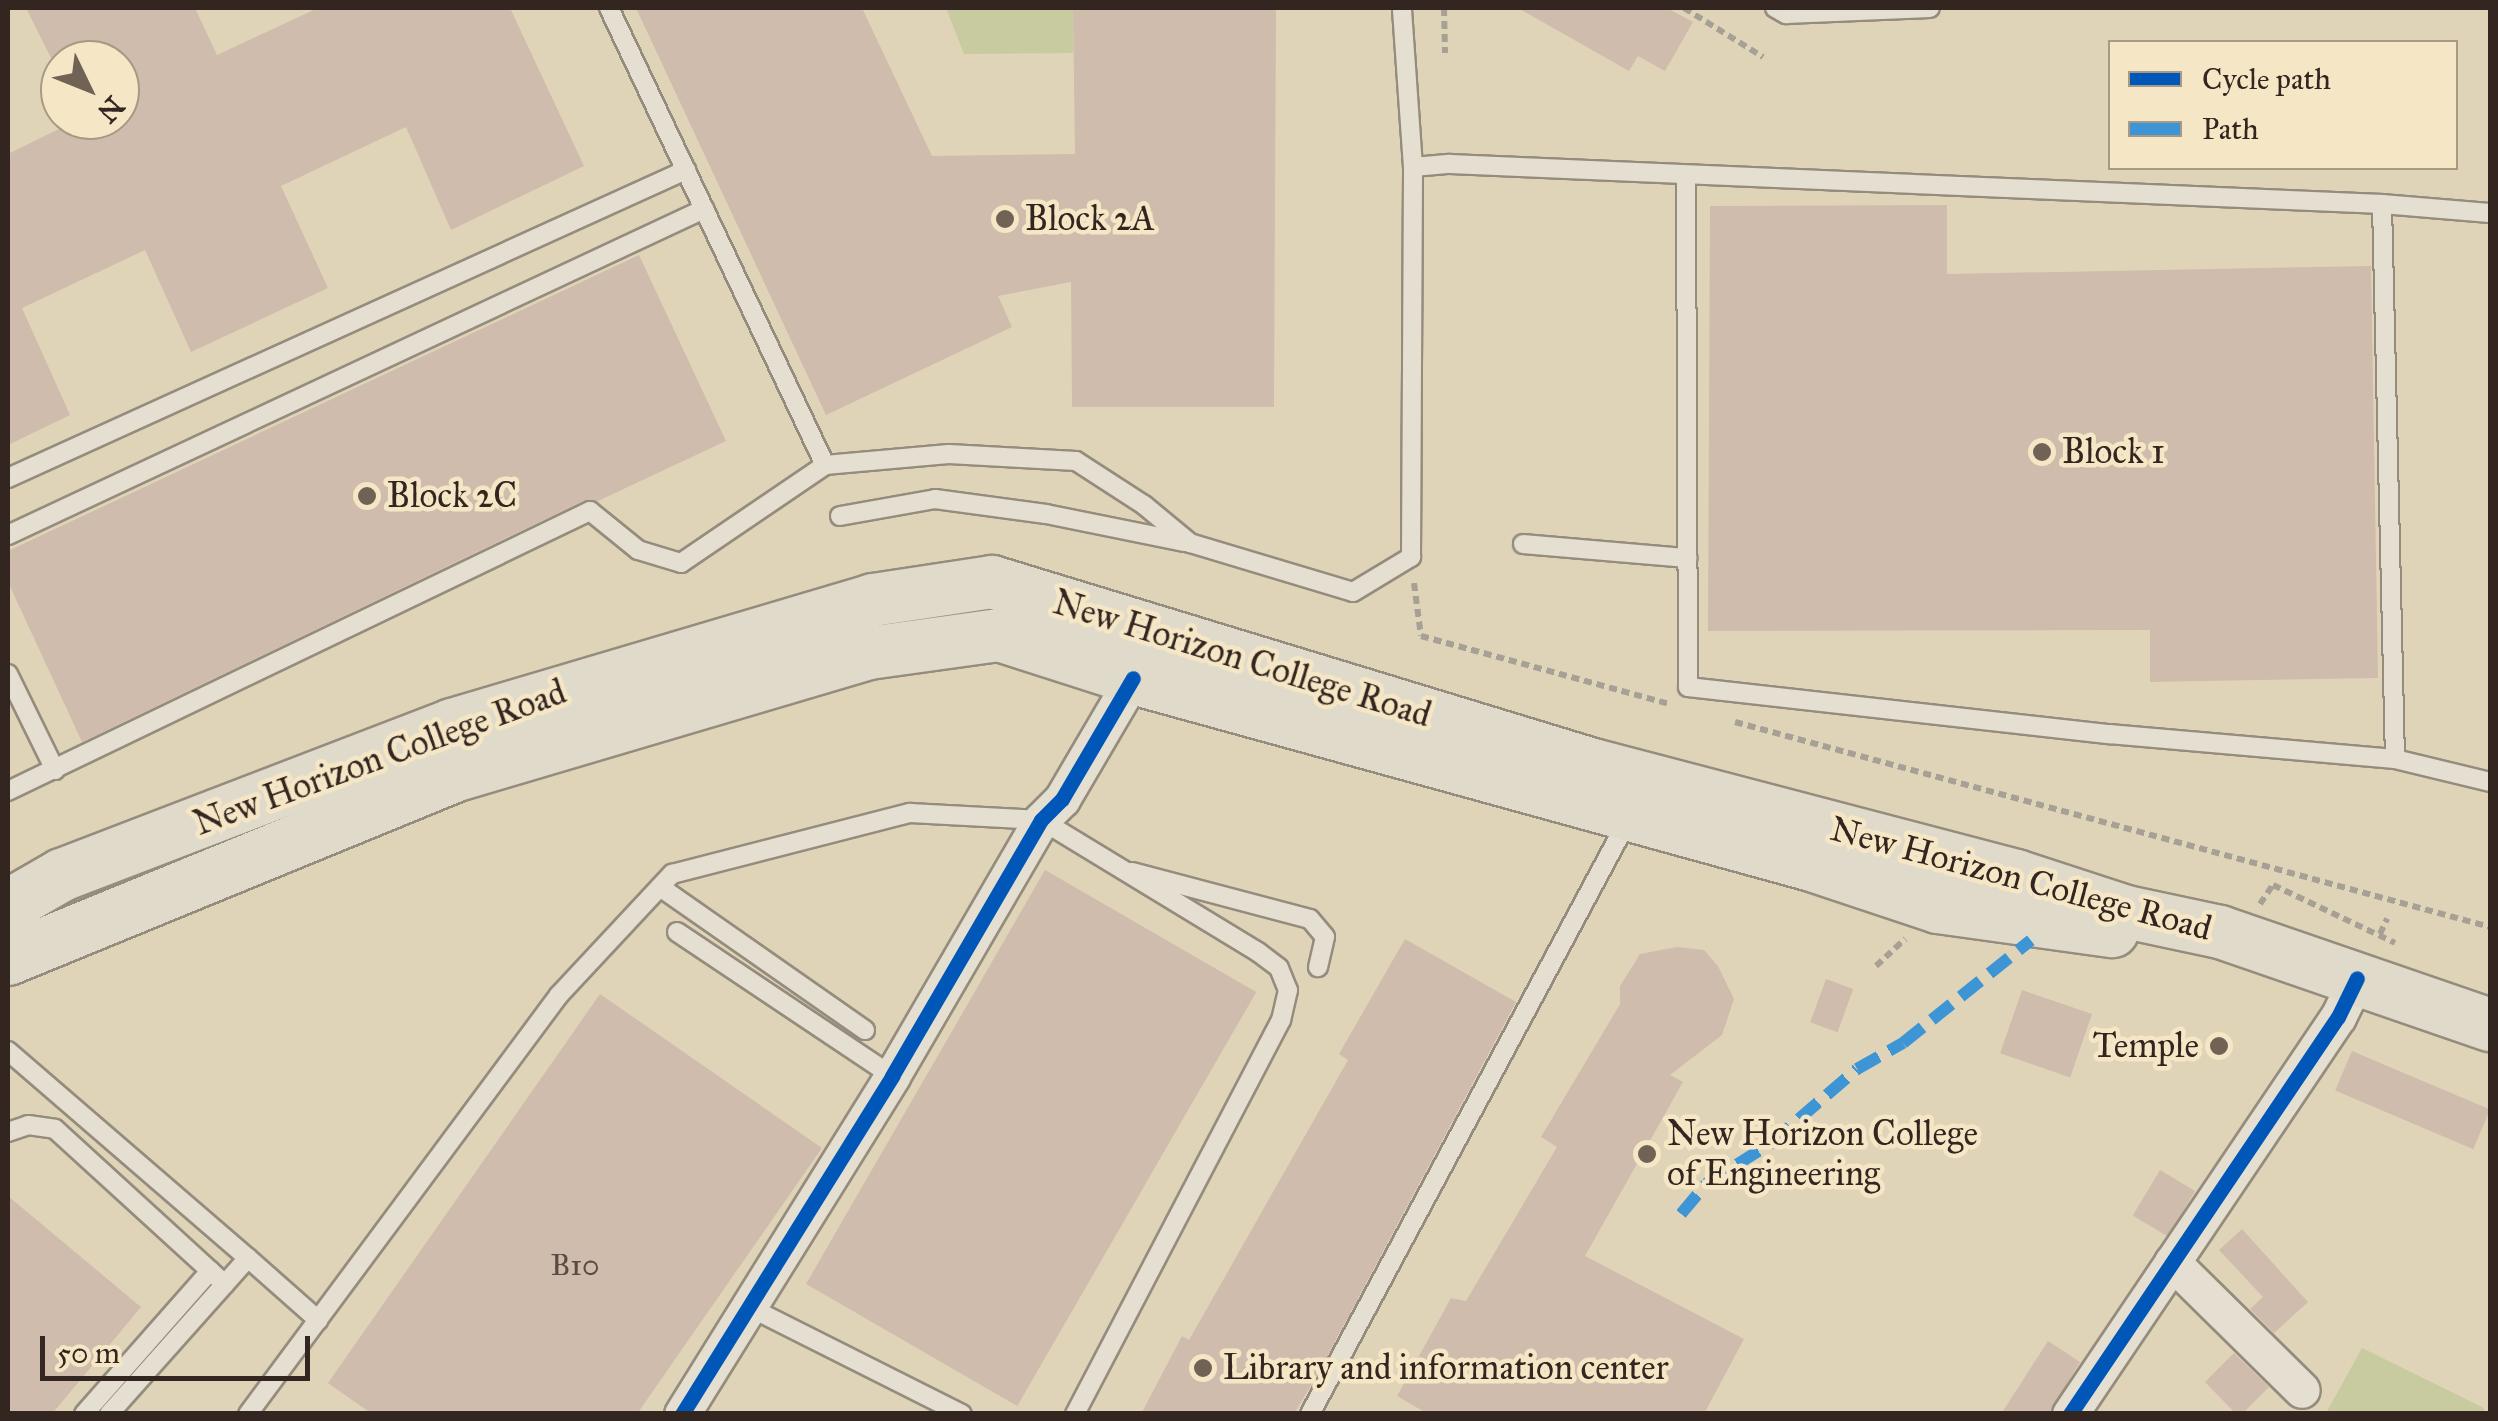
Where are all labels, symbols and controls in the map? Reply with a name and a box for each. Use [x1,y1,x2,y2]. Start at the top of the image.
north arrow [40,40,140,140]
legend [2108,40,2458,170]
text: Cycle path [2202,61,2331,97]
text: N [90,89,132,130]
text: Path [2202,111,2259,147]
place label: Block 2A [1025,198,1155,240]
marker: Block 2A [994,208,1016,230]
place label: Block 1 [2062,431,2165,473]
marker: Block 1 [2031,441,2053,463]
place label: Block 2C [387,475,517,517]
marker: Block 2C [356,485,378,507]
street label: New Horizon College Road [1048,581,1436,737]
street label: New Horizon College Road [188,671,572,845]
street label: New Horizon College Road [1826,808,2216,950]
place label: Temple [2093,1025,2199,1067]
marker: Temple [2208,1035,2230,1057]
place label: New Horizon College of Engineering [1667,1113,1978,1195]
marker: New Horizon College of Engineering [1636,1143,1658,1165]
house number: B10 [550,1247,600,1283]
scale bar [45,1316,315,1378]
text: 50 m [57,1335,120,1371]
place label: Library and information center [1223,1347,1669,1389]
marker: Library and information center [1192,1357,1214,1379]

